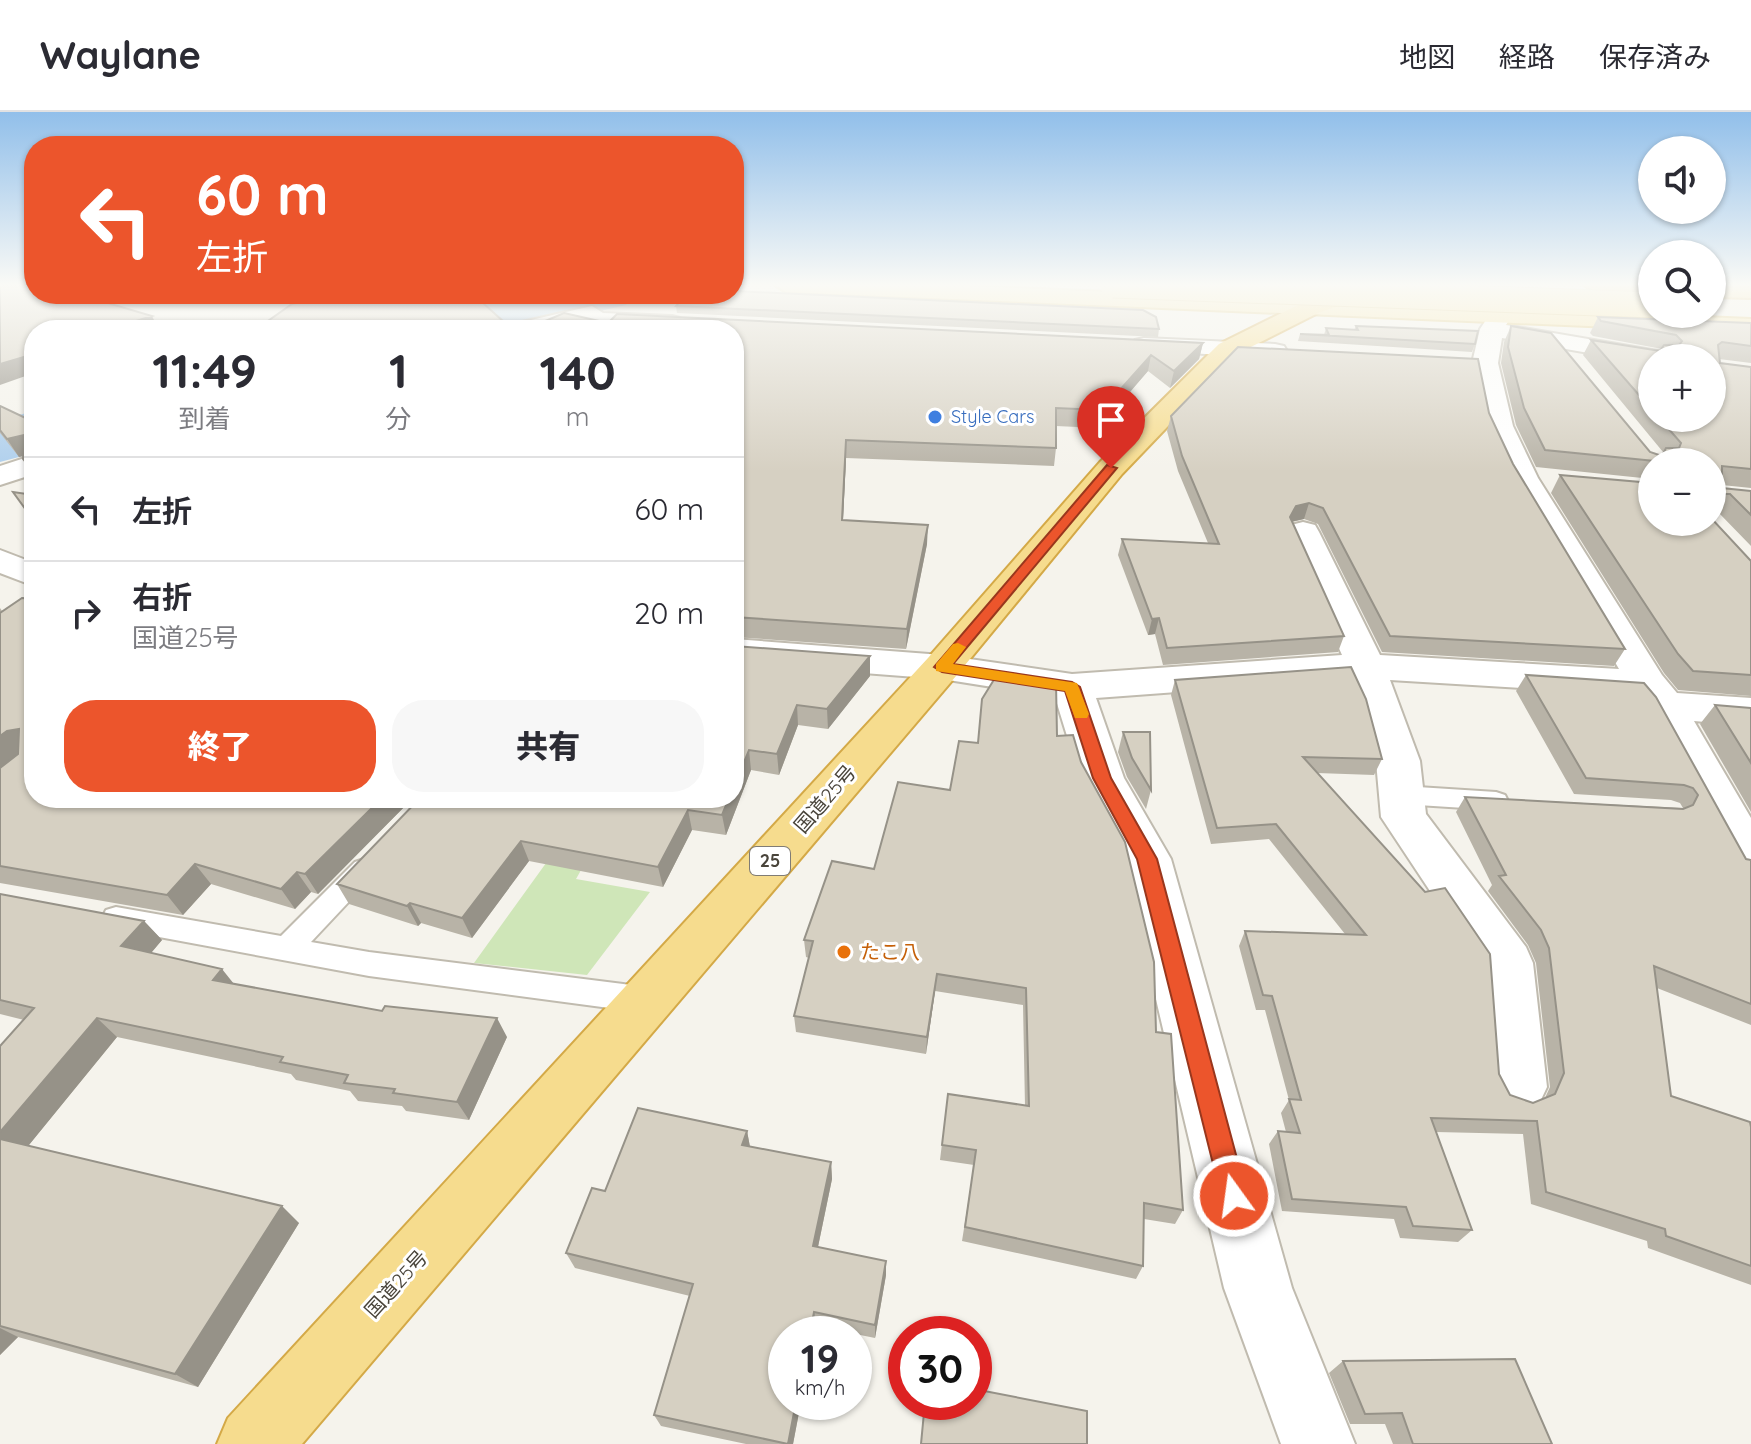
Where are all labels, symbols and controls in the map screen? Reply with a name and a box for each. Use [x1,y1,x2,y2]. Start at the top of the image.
text: Waylane [40,31,201,79]
text: 地図 [1399,39,1455,74]
text: 経路 [1499,39,1555,74]
text: 保存済み [1599,39,1711,74]
map controls [1638,136,1726,536]
button: sound [1638,136,1726,224]
text: 60 m [196,159,329,229]
icon: left [64,168,168,272]
text: 左折 [196,234,268,279]
button: search [1638,240,1726,328]
text: 11:49 [152,340,257,400]
text: 1 [389,340,408,400]
text: 140 [539,342,616,402]
button: + [1638,344,1726,432]
pin [1077,386,1145,468]
icon: arrive [1089,398,1133,442]
text: m [566,400,590,433]
text: 到着 [179,402,231,435]
text: 分 [385,402,411,435]
place label: Style Cars [951,405,1035,428]
marker: Style Cars [926,408,944,426]
button: − [1638,448,1726,536]
icon: left [64,487,108,531]
text: 60 m [634,490,704,528]
text: 左折 [132,492,192,530]
text: 右折 [132,578,192,616]
icon: right [64,591,108,635]
text: 20 m [634,594,704,632]
text: 国道25号 [132,621,239,654]
button: 終了 [64,700,376,792]
button: 共有 [392,700,704,792]
street label: 国道25号 [788,760,861,838]
road number: 25 [750,847,790,875]
place label: たこ八 [860,939,920,964]
marker: たこ八 [835,943,853,961]
position arrow [1192,1154,1276,1238]
street label: 国道25号 [359,1245,432,1322]
speed limit sign: 30 [888,1316,992,1420]
text: 19 [801,1333,839,1383]
text: km/h [795,1375,845,1400]

